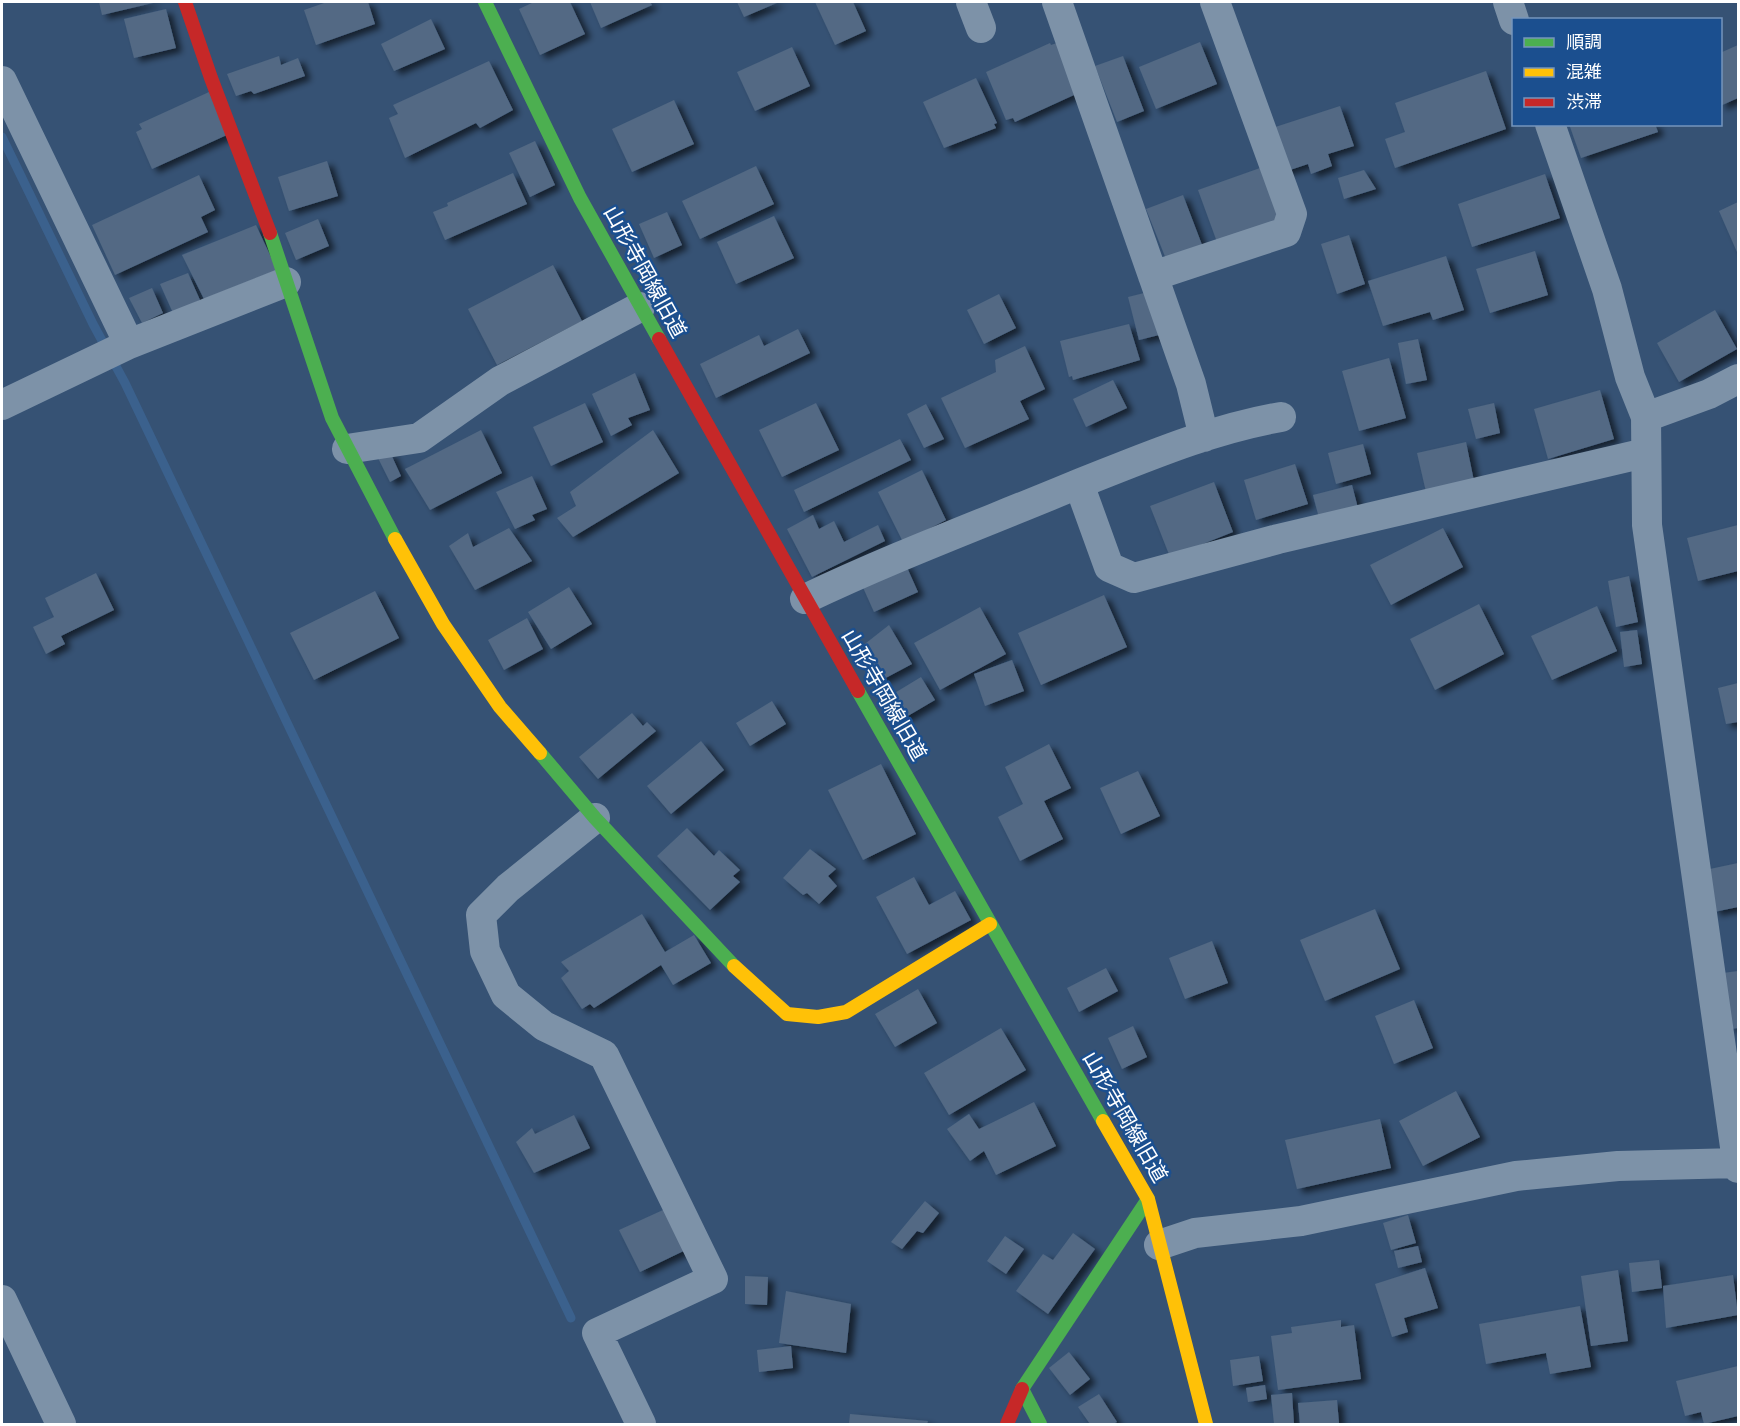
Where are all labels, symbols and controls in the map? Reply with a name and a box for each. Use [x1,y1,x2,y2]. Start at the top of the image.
legend [1512,18,1722,126]
text: 順調 [1566,31,1602,53]
text: 混雑 [1566,61,1602,83]
text: 渋滞 [1566,91,1602,113]
street label: 山形寺岡線旧道 [598,201,692,343]
street label: 山形寺岡線旧道 [836,625,932,765]
street label: 山形寺岡線旧道 [1077,1047,1173,1187]

